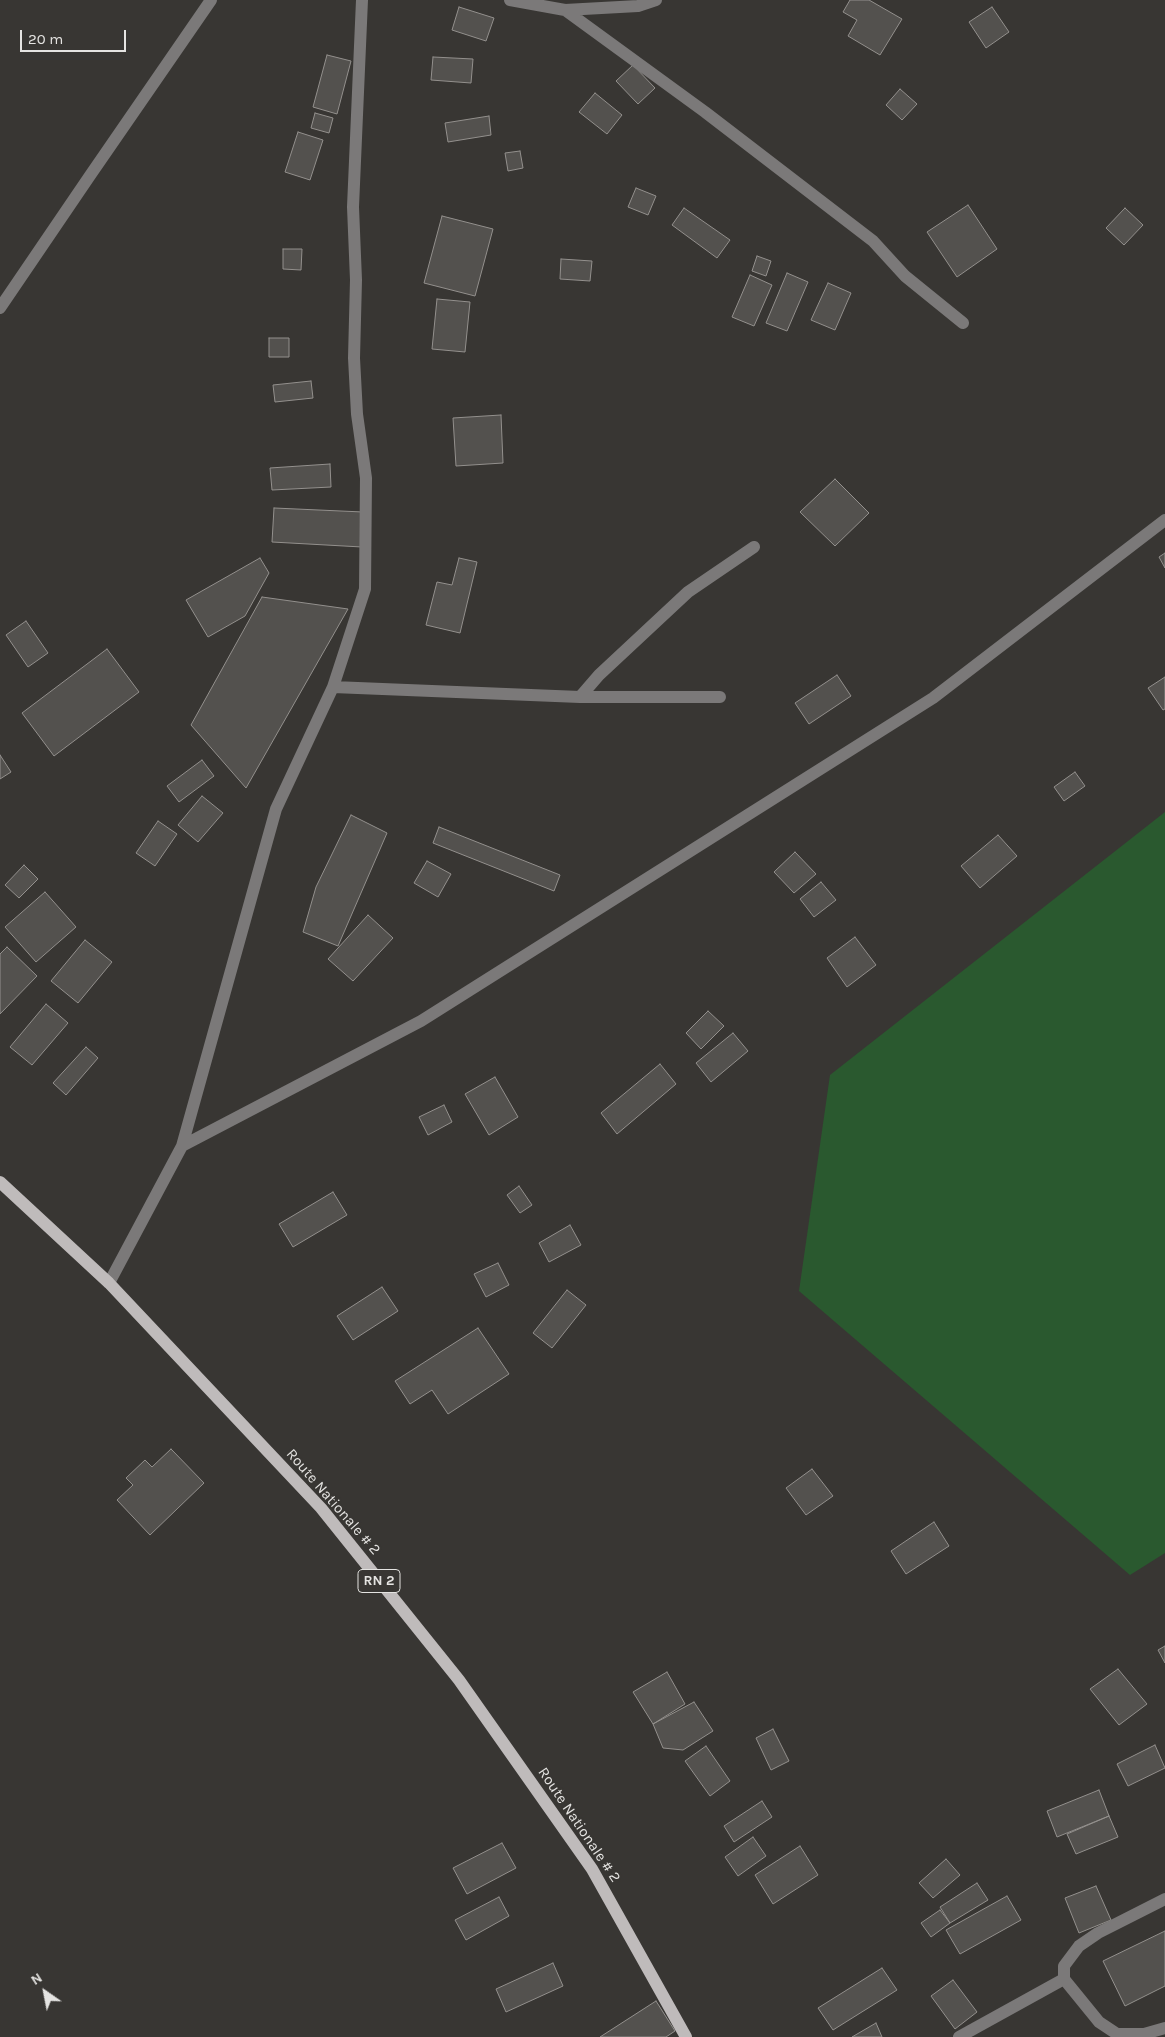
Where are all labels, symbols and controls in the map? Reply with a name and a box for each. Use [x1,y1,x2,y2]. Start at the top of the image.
scale bar [22,20,129,52]
text: 20 m [28,30,63,48]
street label: Route Nationale # 2 [282,1445,384,1559]
road number: RN 2 [358,1570,400,1592]
street label: Route Nationale # 2 [534,1764,624,1886]
north arrow [20,1967,70,2017]
text: N [28,1969,45,1989]

